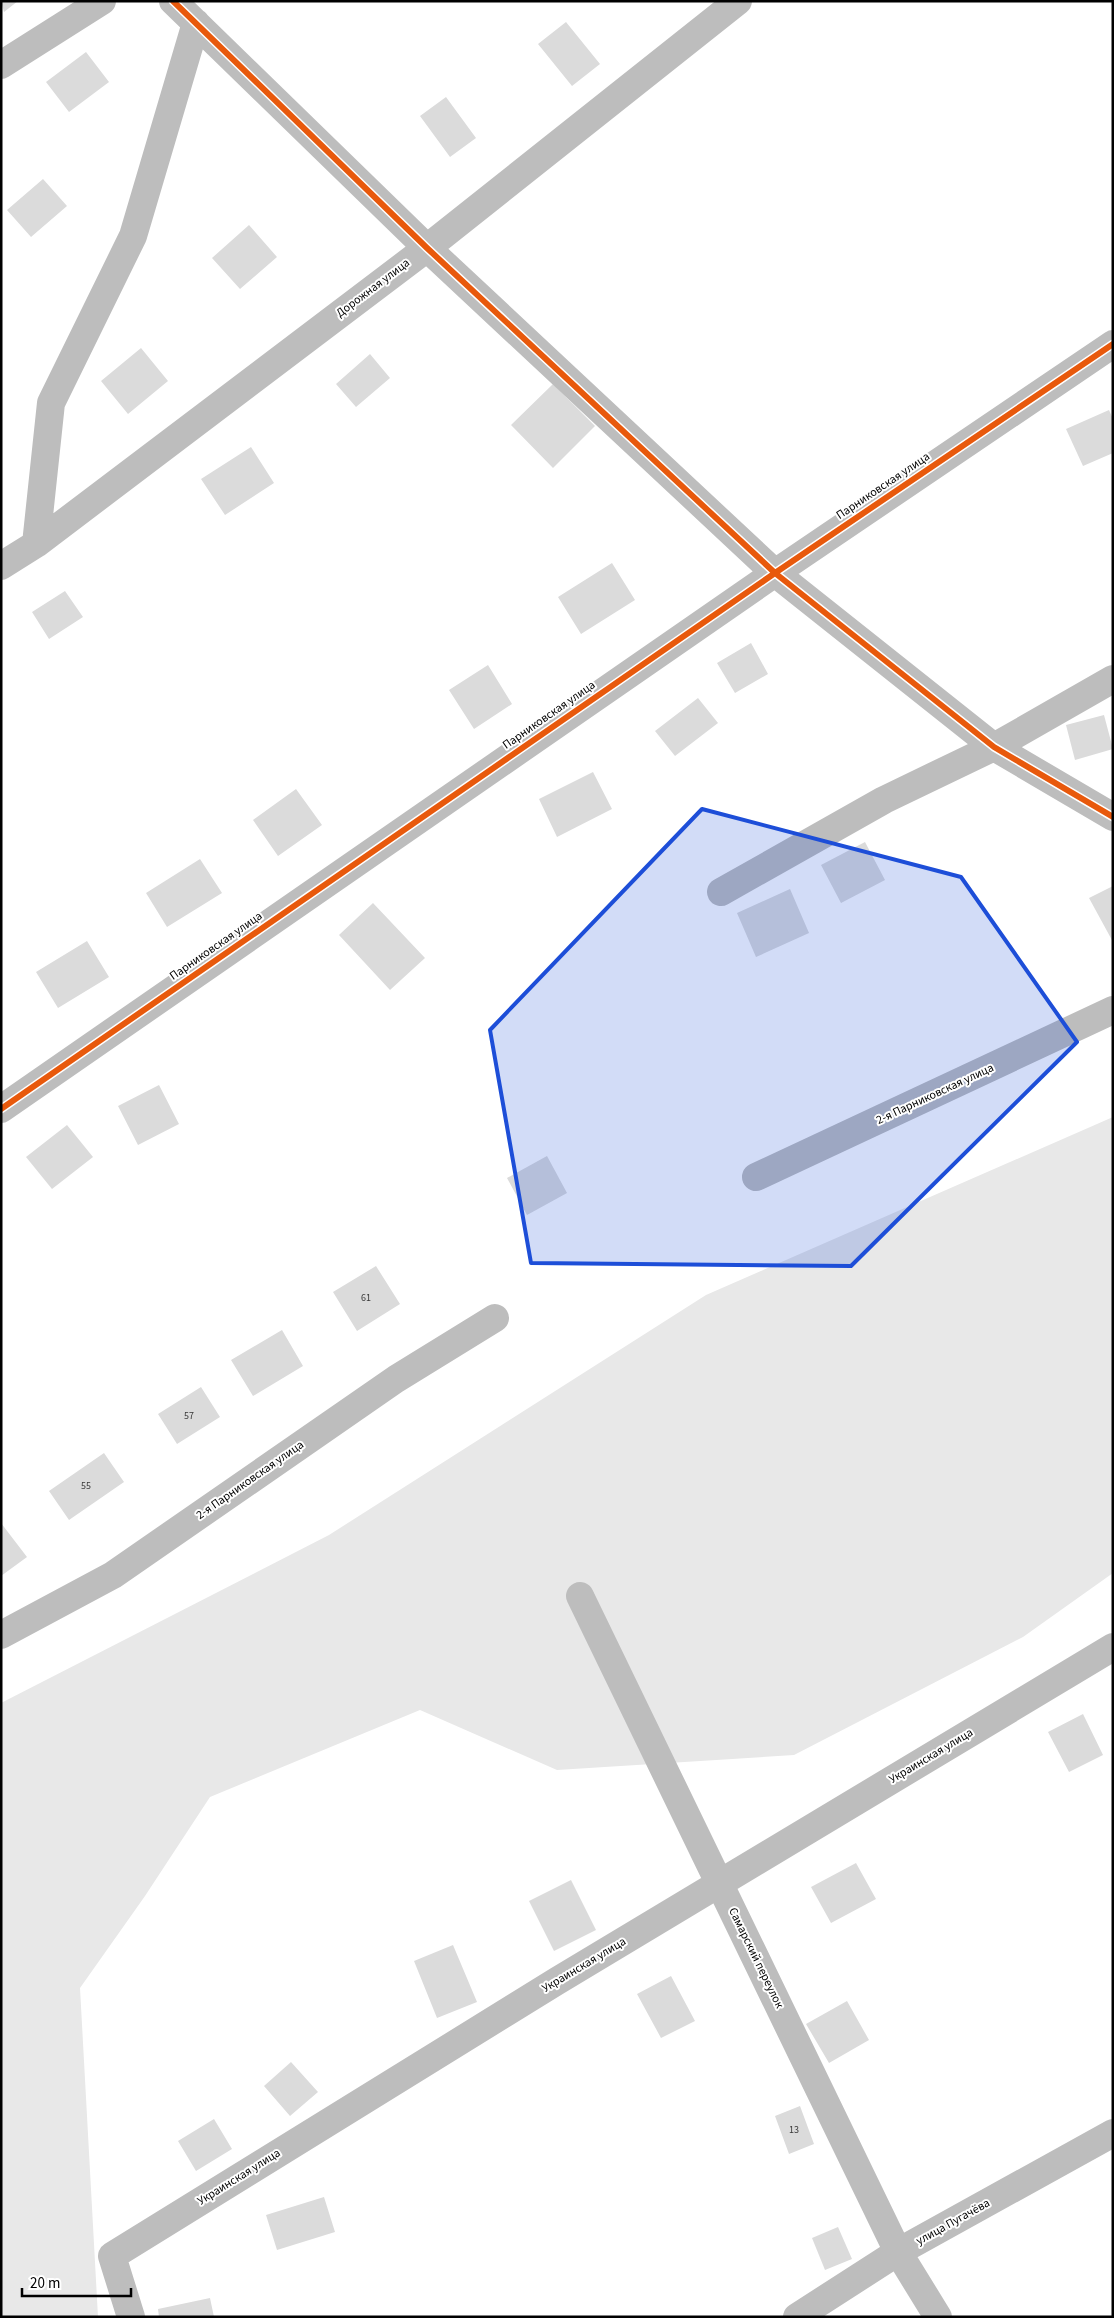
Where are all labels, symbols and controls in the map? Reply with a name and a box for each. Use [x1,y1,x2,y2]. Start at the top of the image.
street label: Дорожная улица [333,255,413,321]
street label: Парниковская улица [833,448,933,524]
street label: Парниковская улица [499,677,599,753]
street label: Парниковская улица [166,908,266,984]
street label: 2-я Парниковская улица [873,1059,997,1129]
house number: 61 [361,1291,371,1305]
house number: 57 [184,1409,194,1423]
street label: 2-я Парниковская улица [193,1436,307,1524]
house number: 55 [81,1479,91,1493]
street label: Украинская улица [886,1724,976,1788]
street label: Самарский переулок [724,1905,788,2011]
street label: Украинская улица [539,1933,629,1997]
house number: 13 [789,2123,799,2137]
street label: Украинская улица [194,2145,284,2209]
street label: улица Пугачёва [913,2195,993,2249]
scale bar [22,2266,131,2298]
text: 20 m [30,2273,60,2294]

